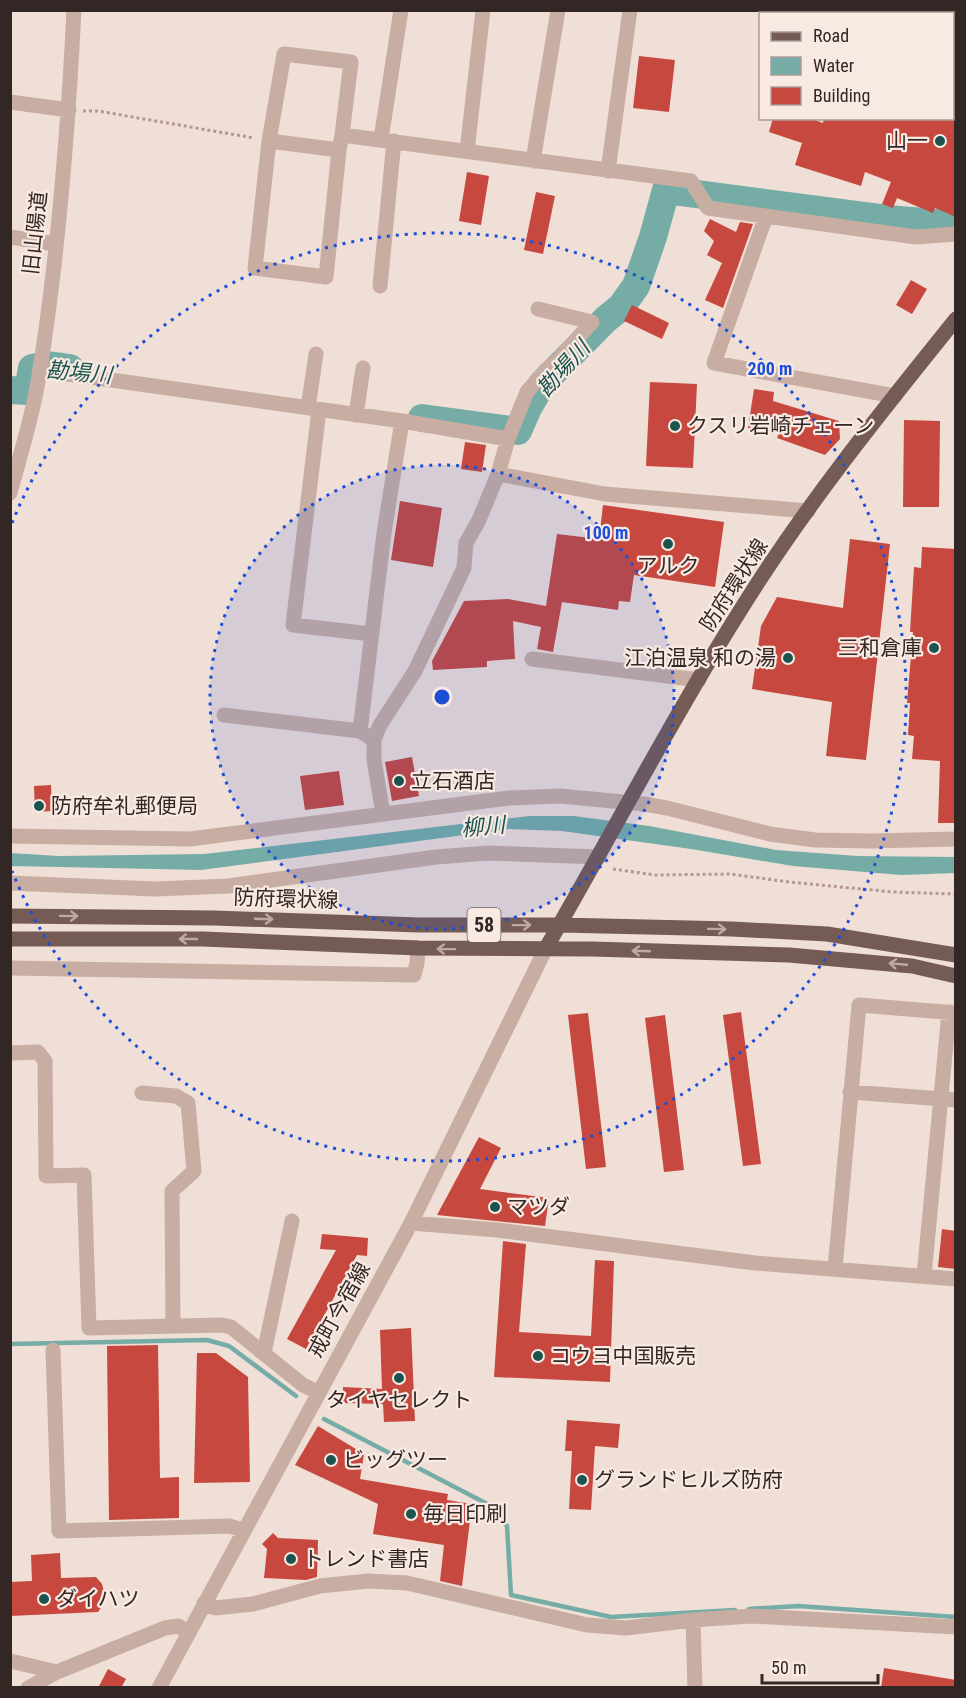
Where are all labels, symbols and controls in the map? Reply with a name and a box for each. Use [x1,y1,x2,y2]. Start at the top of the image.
legend [759,12,954,120]
text: Road [813,25,849,46]
text: Water [813,55,855,76]
text: Building [813,85,870,106]
place label: 山一 [886,129,928,153]
marker: 山一 [933,134,947,148]
street label: 旧山陽道 [19,190,51,276]
water label: 勘場川 [532,334,596,401]
water label: 勘場川 [45,357,115,388]
text: 200 m [748,358,792,379]
place label: クスリ岩崎チェーン [687,414,874,438]
marker: クスリ岩崎チェーン [668,419,682,433]
text: 100 m [584,522,628,543]
street label: 防府環状線 [695,534,773,636]
marker: アルク [661,537,675,551]
place label: アルク [637,554,699,578]
place label: 三和倉庫 [838,636,922,660]
marker: 三和倉庫 [927,641,941,655]
place label: 江泊温泉 和の湯 [624,646,776,670]
marker: 江泊温泉 和の湯 [781,651,795,665]
centre of rings [432,687,452,707]
place label: 立石酒店 [411,769,495,793]
marker: 立石酒店 [392,774,406,788]
place label: 防府牟礼郵便局 [51,794,198,818]
marker: 防府牟礼郵便局 [32,799,46,813]
water label: 柳川 [460,812,508,841]
street label: 防府環状線 [233,885,339,913]
road number: 58 [468,908,500,942]
one-way arrow [58,910,78,922]
one-way arrow [253,914,273,925]
one-way arrow [511,919,531,931]
one-way arrow [706,923,726,935]
one-way arrow [178,933,198,945]
one-way arrow [436,943,456,955]
one-way arrow [631,945,651,956]
one-way arrow [889,958,909,969]
place label: マツダ [507,1195,570,1219]
marker: マツダ [488,1200,502,1214]
street label: 戒町今宿線 [303,1258,375,1362]
place label: コウヨ中国販売 [550,1344,696,1368]
marker: コウヨ中国販売 [531,1349,545,1363]
marker: タイヤセレクト [392,1371,406,1385]
place label: タイヤセレクト [326,1388,472,1412]
place label: ビッグツー [343,1448,448,1472]
marker: ビッグツー [324,1453,338,1467]
place label: グランドヒルズ防府 [594,1468,783,1492]
marker: グランドヒルズ防府 [575,1473,589,1487]
place label: 毎日印刷 [423,1502,507,1526]
marker: 毎日印刷 [404,1507,418,1521]
place label: トレンド書店 [303,1547,429,1571]
marker: トレンド書店 [284,1552,298,1566]
place label: ダイハツ [56,1587,140,1611]
marker: ダイハツ [37,1592,51,1606]
scale bar [762,1647,878,1685]
text: 50 m [771,1657,806,1678]

